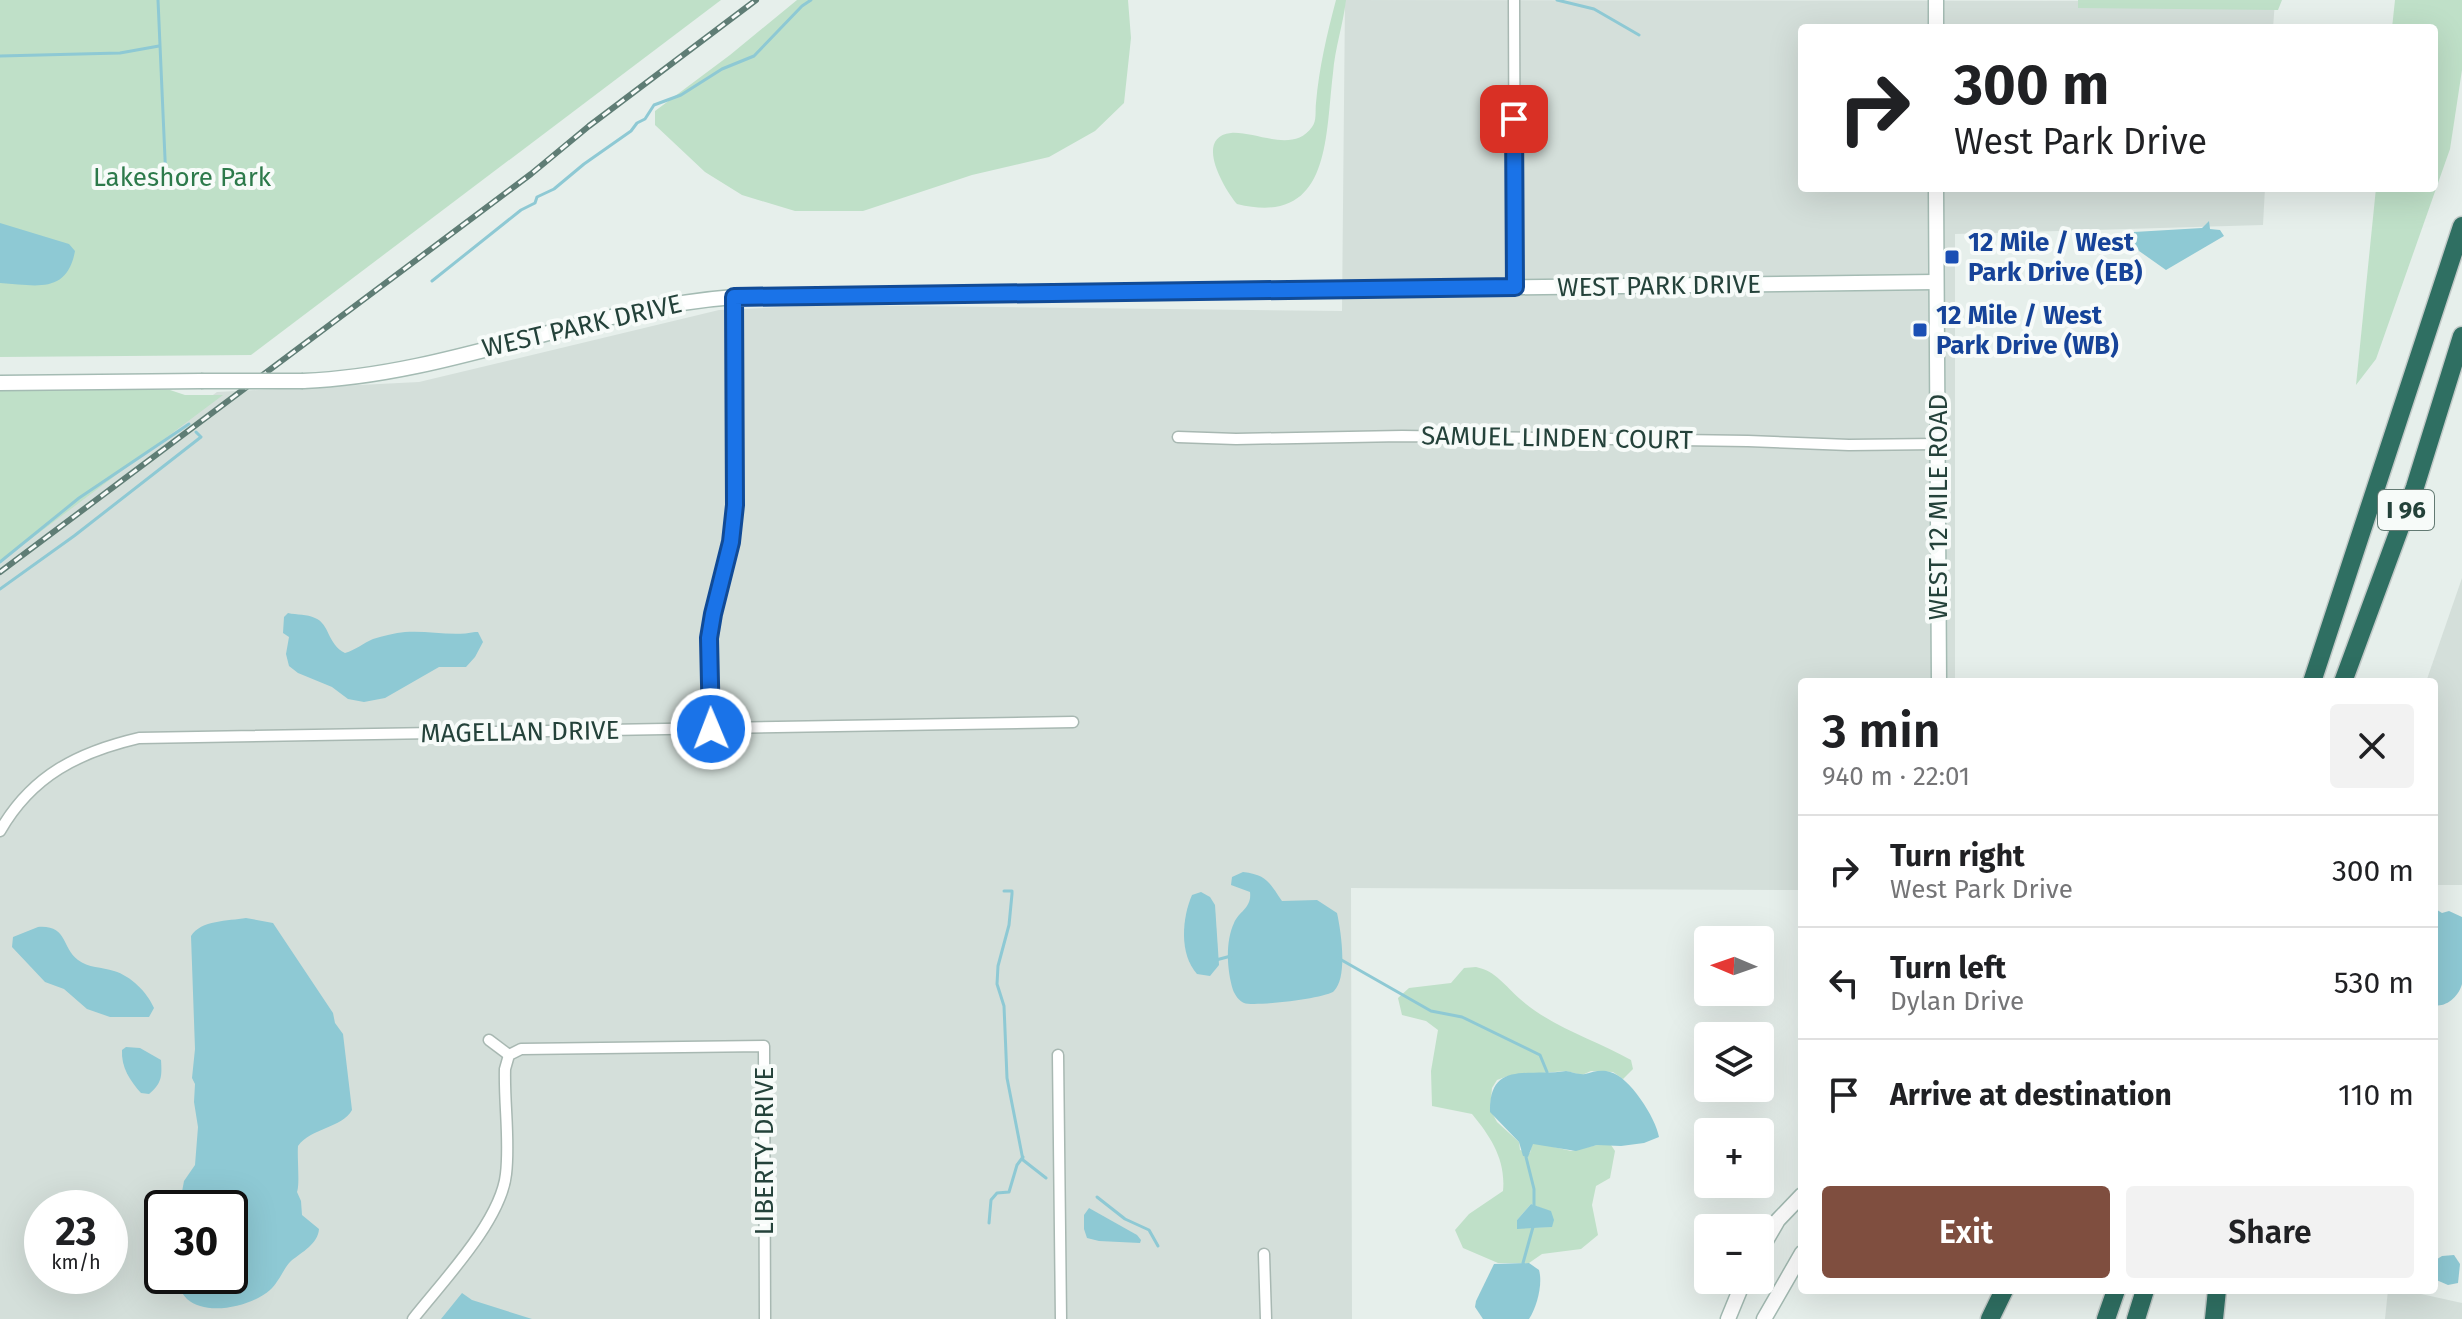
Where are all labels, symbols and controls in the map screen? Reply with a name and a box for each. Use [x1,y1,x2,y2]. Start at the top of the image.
text: 300 m [1954,52,2109,119]
icon: right [1822,56,1926,160]
pin [1480,85,1548,153]
icon: arrive [1492,97,1536,141]
text: West Park Drive [1954,120,2207,164]
park label: Lakeshore Park [93,162,272,193]
place label: 12 Mile / West Park Drive (EB) [1968,227,2142,288]
marker: 12 Mile / West Park Drive (EB) [1943,248,1961,266]
street label: WEST PARK DRIVE [1557,269,1761,303]
street label: WEST PARK DRIVE [479,288,685,364]
place label: 12 Mile / West Park Drive (WB) [1936,300,2119,361]
marker: 12 Mile / West Park Drive (WB) [1911,321,1929,339]
street label: WEST 12 MILE ROAD [1923,394,1954,620]
street label: SAMUEL LINDEN COURT [1421,420,1694,456]
road number: I 96 [2378,490,2434,530]
position arrow [669,687,753,771]
text: 3 min [1822,702,1940,760]
button: close [2330,704,2414,788]
street label: MAGELLAN DRIVE [420,715,620,749]
text: 940 m · 22:01 [1822,761,1970,792]
text: Turn right [1890,838,2025,874]
icon: right [1822,849,1866,893]
text: 300 m [2332,853,2414,889]
text: West Park Drive [1890,874,2073,905]
north arrow [1694,926,1774,1006]
map controls [1694,926,1774,1294]
text: Turn left [1890,950,2006,986]
icon: left [1822,961,1866,1005]
text: 530 m [2334,965,2414,1001]
text: Dylan Drive [1890,986,2024,1017]
button: layers [1694,1022,1774,1102]
street label: LIBERTY DRIVE [749,1067,780,1235]
icon: arrive [1822,1073,1866,1117]
text: Arrive at destination [1890,1077,2172,1113]
text: 110 m [2338,1077,2414,1113]
button: + [1694,1118,1774,1198]
button: Exit [1822,1186,2110,1278]
button: Share [2126,1186,2414,1278]
speed limit sign: 30 [144,1190,248,1294]
text: 23 [55,1208,97,1256]
button: − [1694,1214,1774,1294]
text: km/h [51,1250,101,1274]

